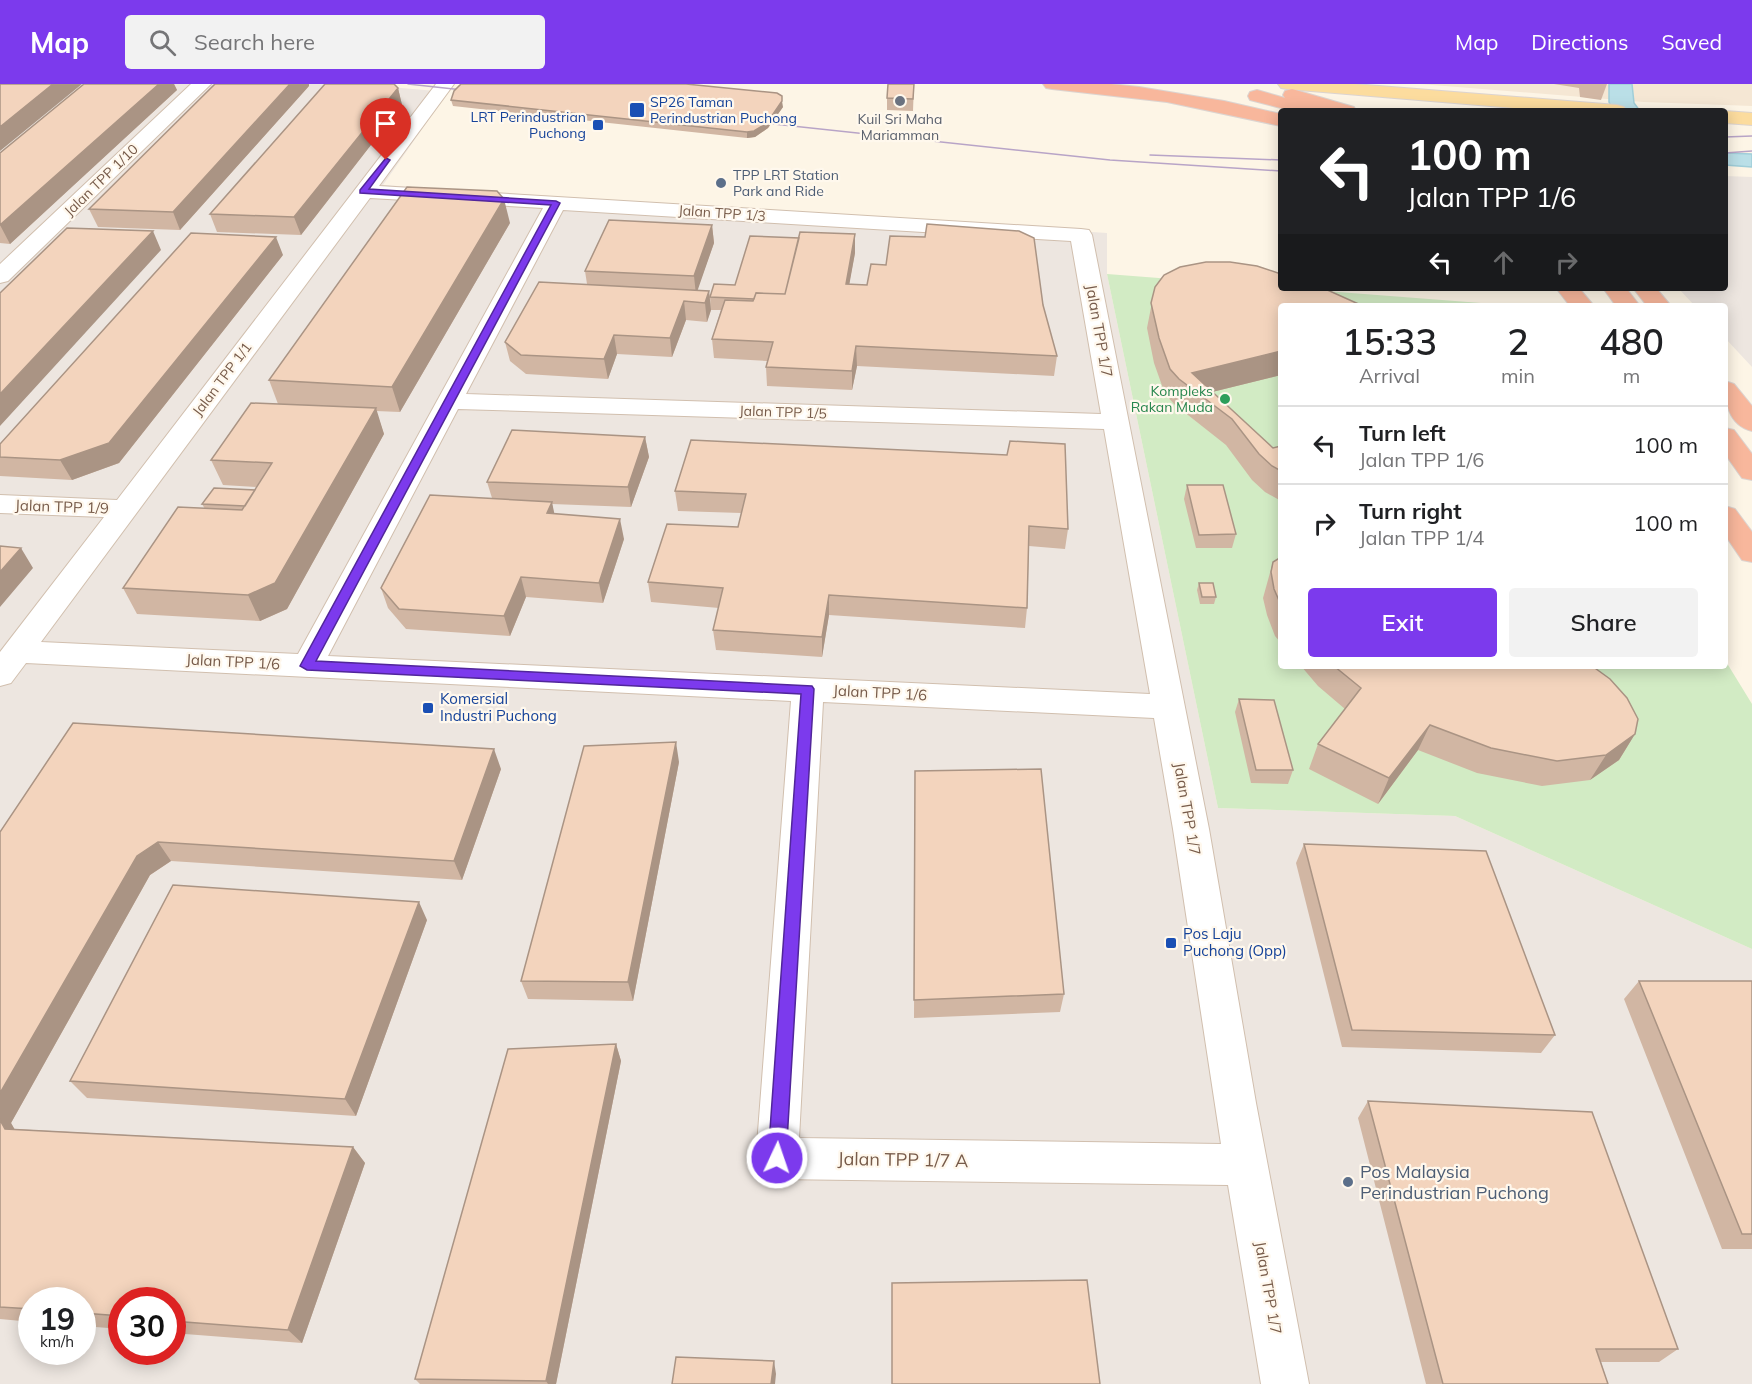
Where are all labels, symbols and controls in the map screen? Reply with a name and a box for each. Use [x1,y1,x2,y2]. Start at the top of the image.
search box [125,15,545,69]
text: Map [30,25,89,60]
icon: search [146,26,179,59]
text: Search here [194,28,315,56]
text: Map [1455,29,1498,55]
text: Directions [1531,29,1628,55]
text: Saved [1661,29,1722,55]
place label: SP26 Taman Perindustrian Puchong [650,93,797,127]
marker: Kuil Sri Maha Mariamman [893,94,907,108]
pin [360,98,411,160]
marker: SP26 Taman Perindustrian Puchong [628,101,646,119]
icon: arrive [369,107,402,140]
place label: LRT Perindustrian Puchong [471,108,586,142]
place label: Kuil Sri Maha Mariamman [858,110,942,144]
marker: LRT Perindustrian Puchong [591,118,605,132]
text: 100 m [1407,128,1532,181]
icon: left [1308,132,1386,210]
street label: Jalan TPP 1/10 [60,140,142,220]
place label: TPP LRT Station Park and Ride [733,166,839,200]
marker: TPP LRT Station Park and Ride [714,176,728,190]
text: Jalan TPP 1/6 [1407,180,1576,214]
street label: Jalan TPP 1/3 [678,201,766,225]
icon: left [1424,246,1457,279]
icon: ahead [1487,246,1520,279]
icon: right [1550,246,1583,279]
street label: Jalan TPP 1/7 [1082,283,1117,379]
text: 15:33 [1342,319,1437,364]
text: 2 [1507,319,1529,364]
text: 480 [1599,319,1664,364]
street label: Jalan TPP 1/1 [188,339,256,419]
text: Arrival [1359,363,1420,388]
text: min [1501,363,1535,388]
text: m [1623,363,1640,388]
place label: Kompleks Rakan Muda [1131,382,1213,416]
marker: Kompleks Rakan Muda [1218,392,1232,406]
street label: Jalan TPP 1/5 [739,401,827,423]
text: Turn left [1359,419,1446,447]
icon: left [1308,429,1341,462]
text: 100 m [1633,431,1698,459]
text: Jalan TPP 1/6 [1359,447,1484,472]
street label: Jalan TPP 1/9 [15,495,109,518]
text: Turn right [1359,497,1462,525]
icon: right [1308,507,1341,540]
text: 100 m [1633,509,1698,537]
text: Jalan TPP 1/4 [1359,525,1484,550]
button: Exit [1308,588,1497,657]
button: Share [1509,588,1698,657]
street label: Jalan TPP 1/6 [186,650,280,673]
street label: Jalan TPP 1/6 [833,681,927,704]
place label: Komersial Industri Puchong [440,689,557,725]
marker: Komersial Industri Puchong [421,701,435,715]
street label: Jalan TPP 1/7 [1170,761,1205,857]
place label: Pos Laju Puchong (Opp) [1183,924,1287,960]
marker: Pos Laju Puchong (Opp) [1164,936,1178,950]
position arrow [745,1126,809,1190]
street label: Jalan TPP 1/7 A [837,1147,969,1172]
place label: Pos Malaysia Perindustrian Puchong [1360,1160,1549,1204]
marker: Pos Malaysia Perindustrian Puchong [1341,1175,1355,1189]
street label: Jalan TPP 1/7 [1251,1240,1286,1336]
speed limit sign: 30 [108,1287,186,1365]
text: 19 [39,1300,75,1338]
text: km/h [40,1332,74,1351]

